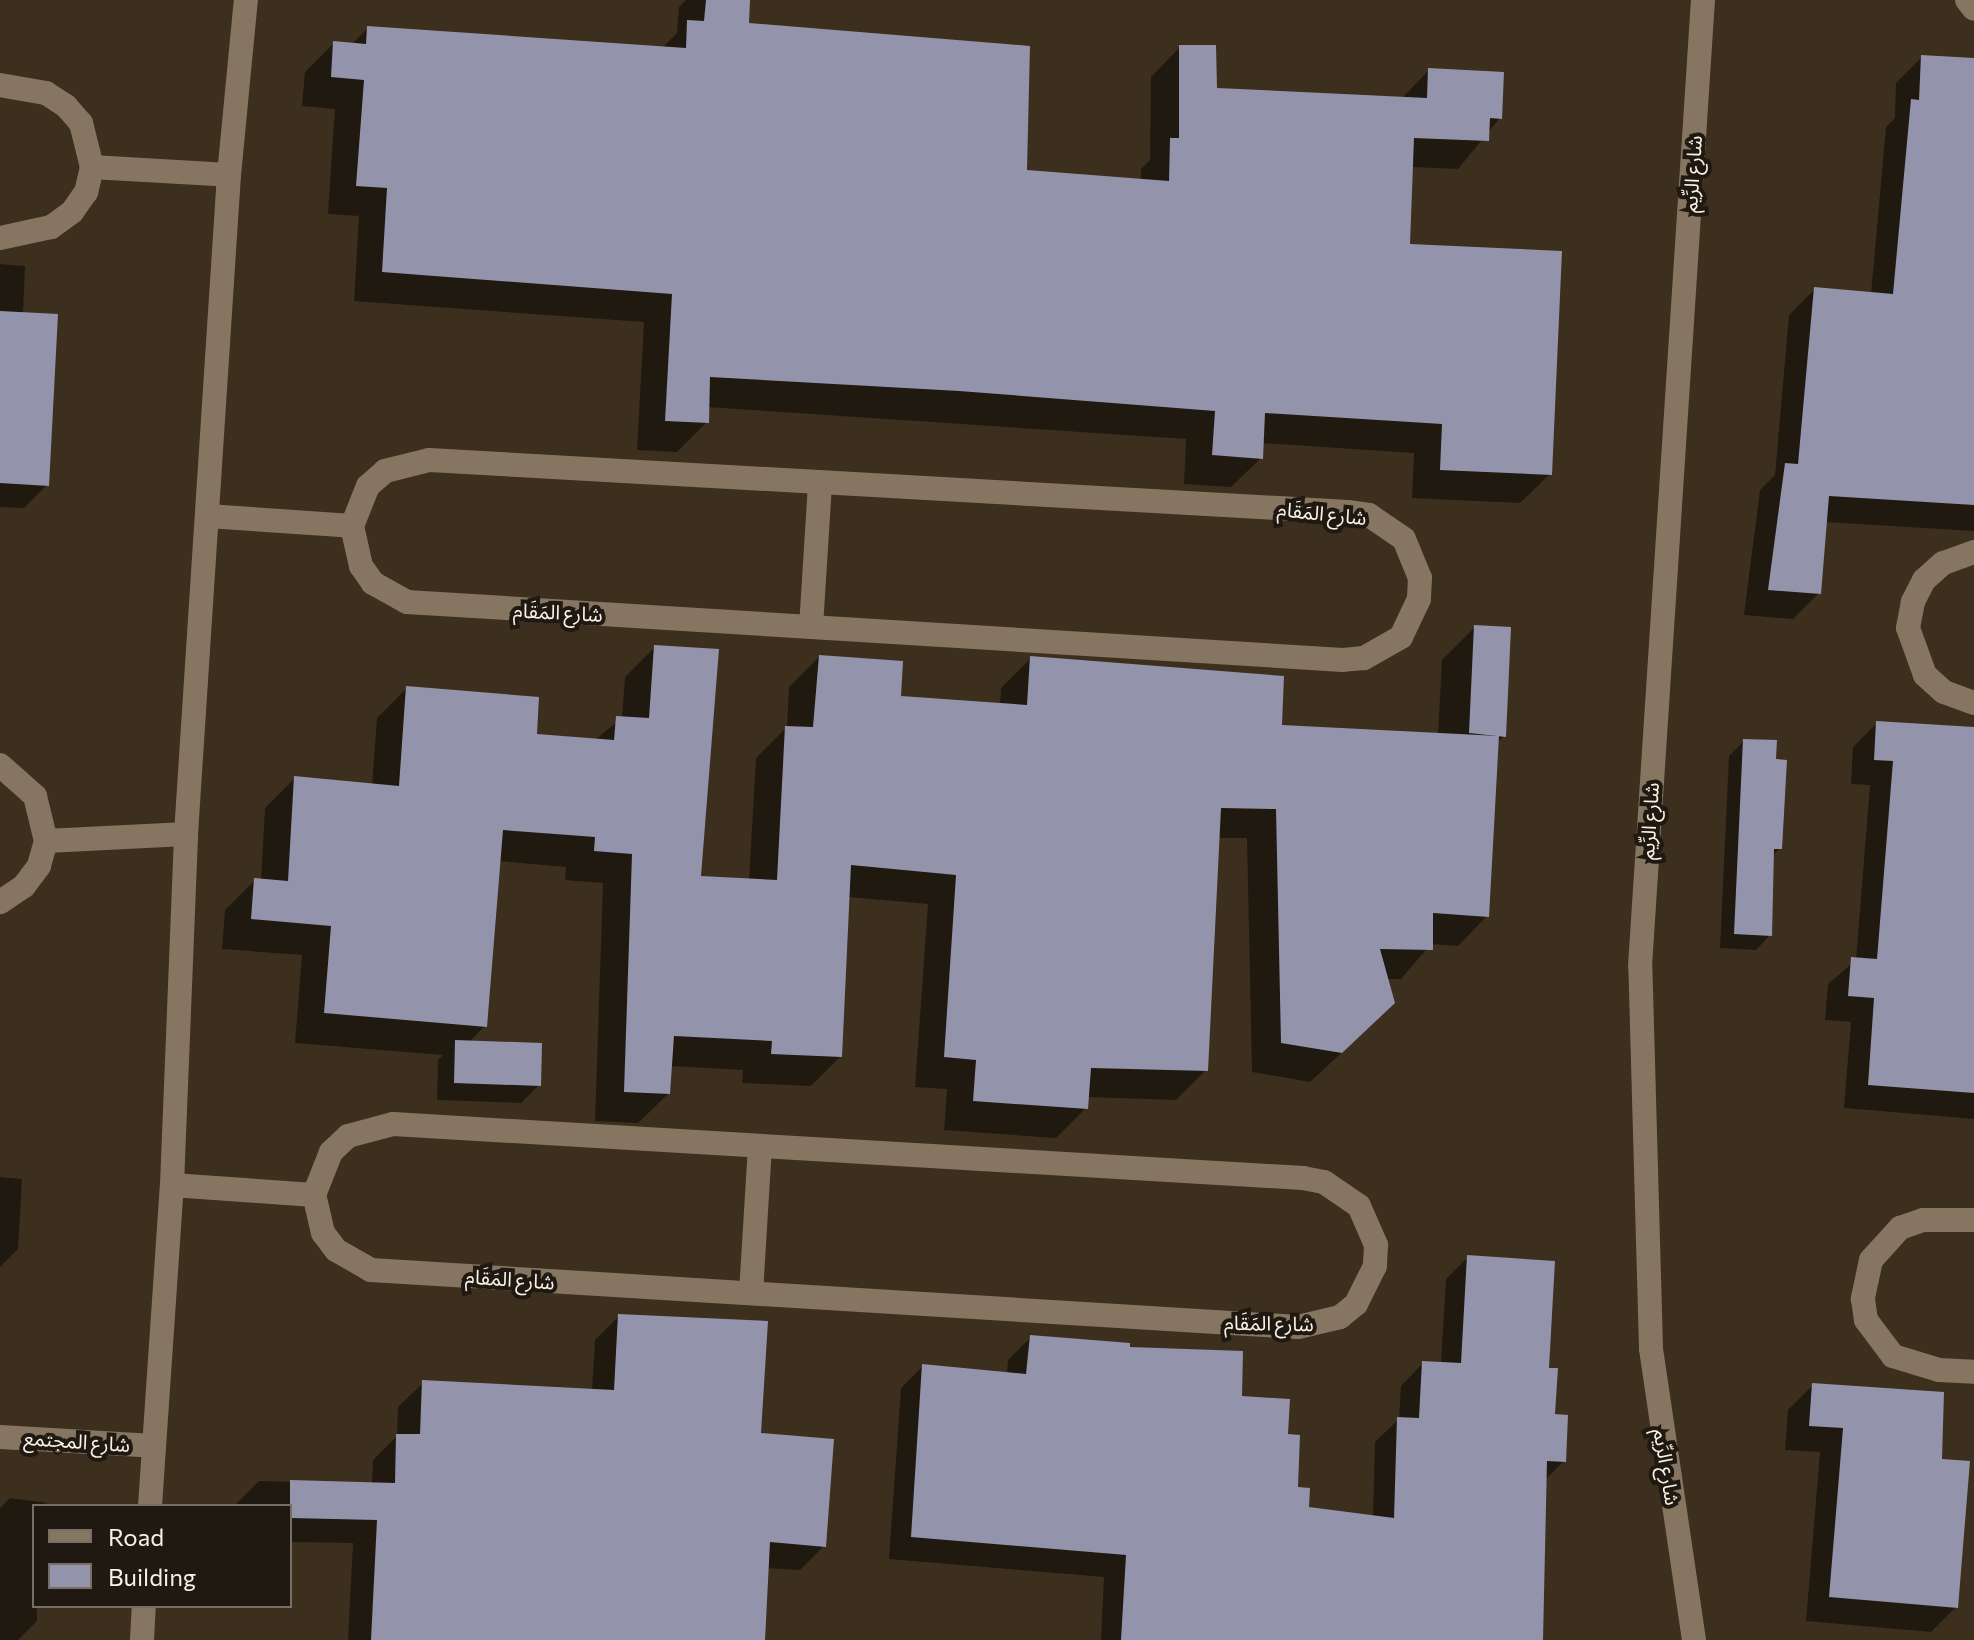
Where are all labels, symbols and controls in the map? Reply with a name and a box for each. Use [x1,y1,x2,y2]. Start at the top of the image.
street label: شارع الرِّيم [1677,135,1707,213]
street label: شارع المَقَام [1276,496,1368,530]
street label: شارع المَقَام [513,598,603,626]
street label: شارع الرِّيم [1634,782,1664,860]
street label: شارع المَقَام [464,1264,556,1294]
street label: شارع المَقَام [1224,1310,1314,1336]
street label: شارع المجتمع [23,1425,131,1457]
street label: شارع الرِّيم [1649,1427,1685,1507]
legend [32,1504,292,1608]
text: Road [108,1522,164,1551]
text: Building [108,1562,196,1591]

